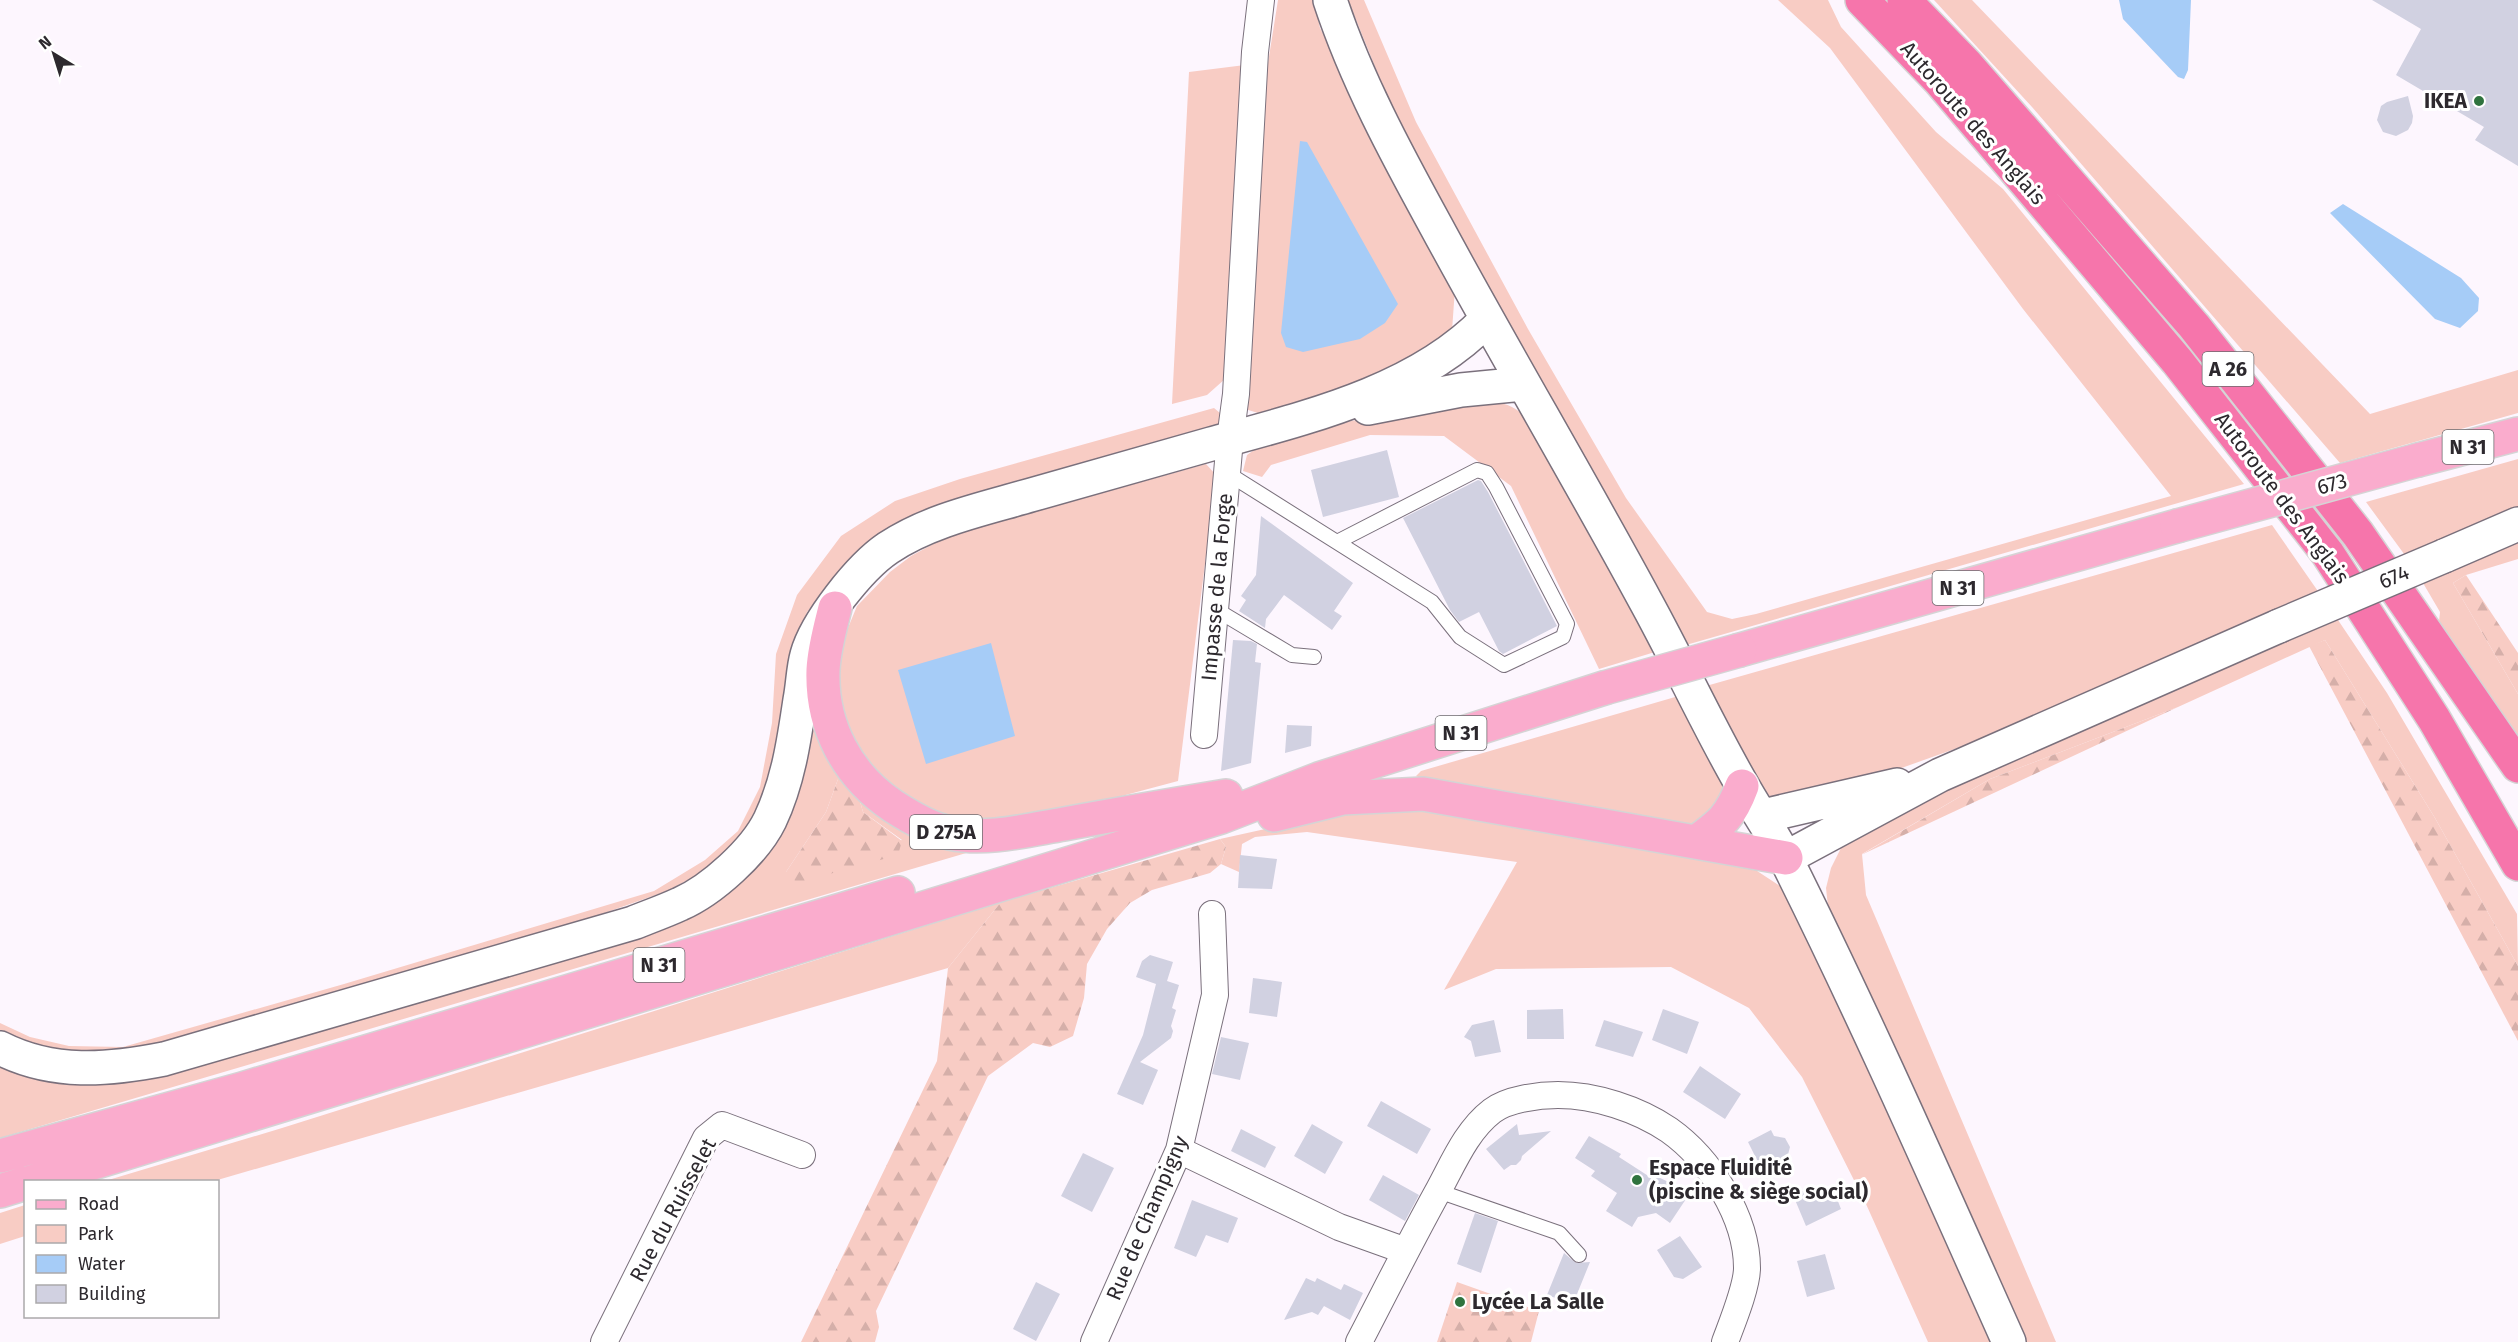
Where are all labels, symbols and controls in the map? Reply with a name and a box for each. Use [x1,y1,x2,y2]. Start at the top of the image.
north arrow [24,24,84,84]
text: N [35,32,55,53]
street label: Autoroute des Anglais [1895,36,2051,210]
place label: IKEA [2424,88,2468,114]
marker: IKEA [2472,94,2486,108]
road number: A 26 [2202,352,2254,386]
street label: Autoroute des Anglais [2209,407,2355,589]
road number: N 31 [2442,430,2494,464]
street label: 673 [2314,468,2350,500]
street label: Impasse de la Forge [1196,492,1238,682]
street label: 674 [2375,559,2413,595]
road number: N 31 [1932,571,1984,605]
road number: N 31 [1436,716,1486,750]
road number: D 275A [910,815,982,849]
road number: N 31 [634,948,684,982]
street label: Rue de Champigny [1101,1131,1194,1304]
street label: Rue du Ruisselet [624,1133,722,1286]
place label: Espace Fluidité (piscine & siège social) [1649,1155,1868,1205]
marker: Espace Fluidité (piscine & siège social) [1630,1173,1644,1187]
legend [24,1180,219,1318]
text: Road [78,1193,120,1215]
text: Park [78,1223,114,1245]
text: Water [78,1253,125,1275]
text: Building [78,1283,146,1305]
place label: Lycée La Salle [1472,1289,1604,1315]
marker: Lycée La Salle [1453,1295,1467,1309]

